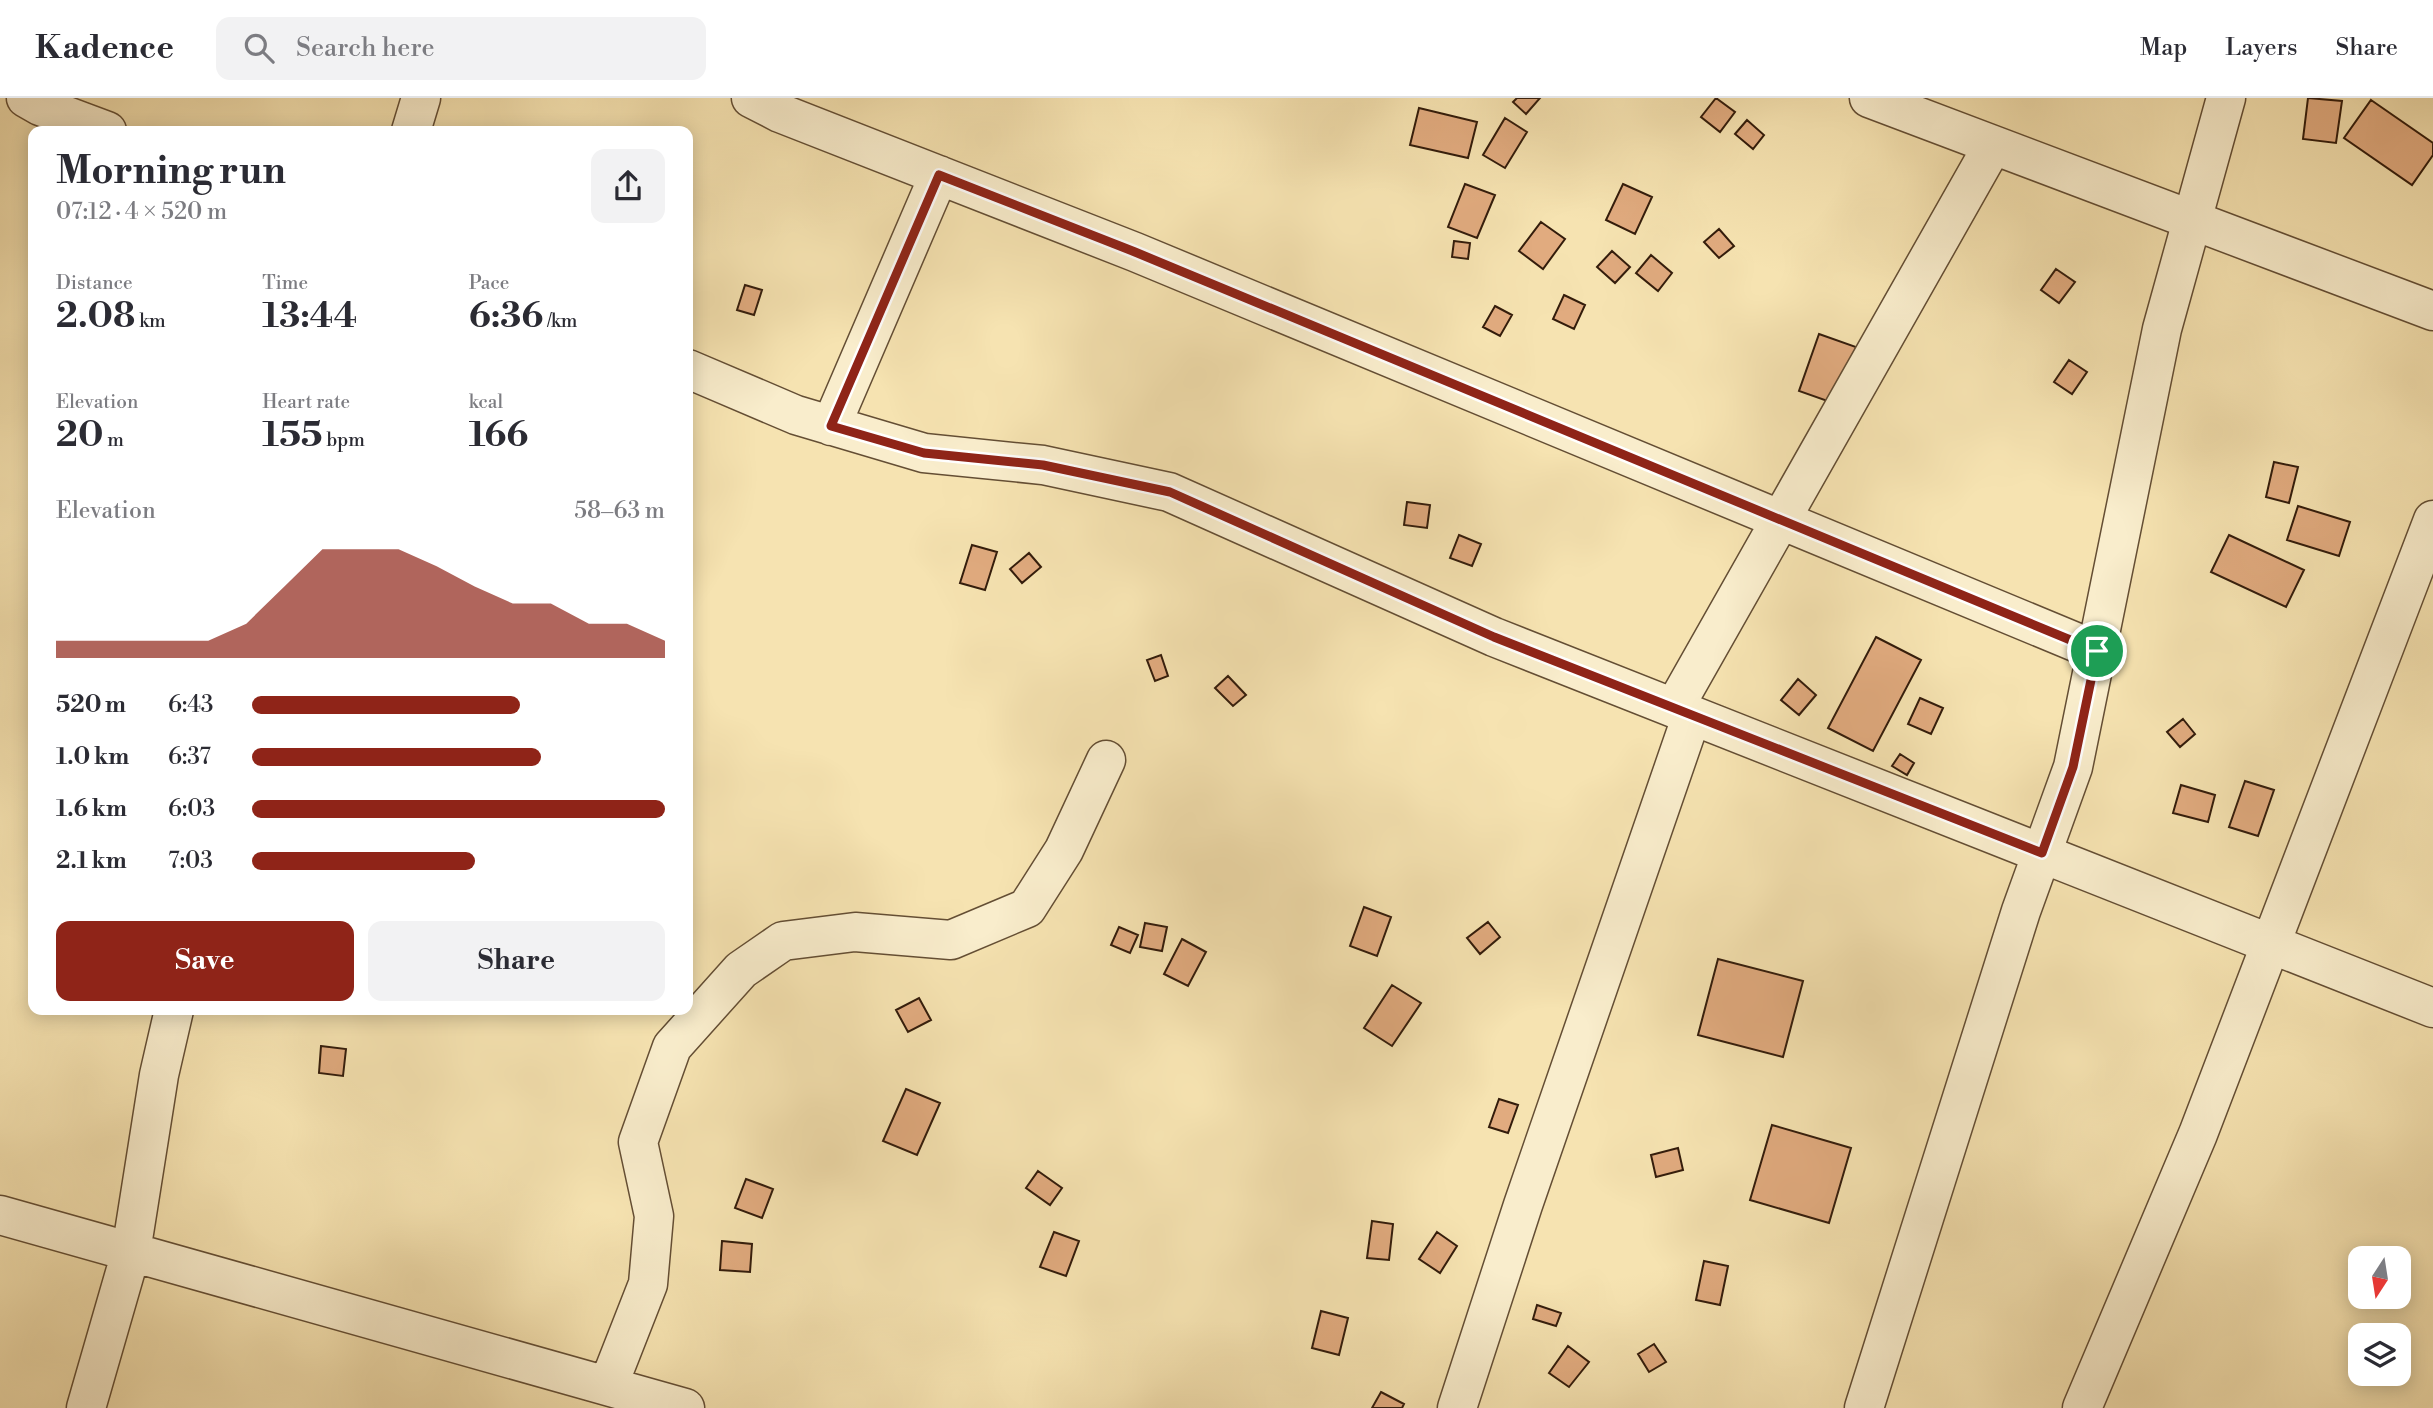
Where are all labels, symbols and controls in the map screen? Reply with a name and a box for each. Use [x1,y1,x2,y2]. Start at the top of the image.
search box [216,17,706,80]
text: Kadence [35,28,174,69]
icon: search [240,29,278,67]
text: Search here [296,32,435,64]
text: Map [2140,33,2187,63]
text: Layers [2225,33,2297,63]
text: Share [2335,33,2398,63]
text: Morning run [56,148,286,195]
button: share [591,149,665,223]
text: 07:12 · 4 × 520 m [56,198,227,226]
text: Distance [56,271,133,295]
text: Time [262,271,308,295]
text: Pace [469,271,509,295]
text: 2.08 [56,295,135,338]
text: 13:44 [262,295,357,338]
text: 6:36 [469,295,543,338]
text: km [135,309,166,333]
text: /km [543,309,578,333]
text: Elevation [56,390,138,414]
text: Heart rate [262,390,350,414]
text: kcal [469,390,503,414]
text: 20 [56,414,103,457]
text: 155 [262,414,323,457]
text: 166 [469,414,528,457]
text: m [103,428,124,452]
text: bpm [323,428,365,452]
text: Elevation [56,497,156,525]
text: 58–63 m [574,497,665,525]
pin [2067,621,2127,681]
icon: arrive [2078,632,2116,670]
text: 520 m [56,691,126,719]
text: 6:43 [168,691,214,719]
text: 1.0 km [56,743,129,771]
text: 6:37 [168,743,211,771]
text: 1.6 km [56,795,127,823]
text: 6:03 [168,795,215,823]
text: 2.1 km [56,847,127,875]
text: 7:03 [168,847,213,875]
button: Save [56,921,354,1001]
button: Share [368,921,665,1001]
north arrow [2348,1246,2412,1309]
map controls [2348,1246,2411,1386]
button: layers [2348,1323,2411,1386]

